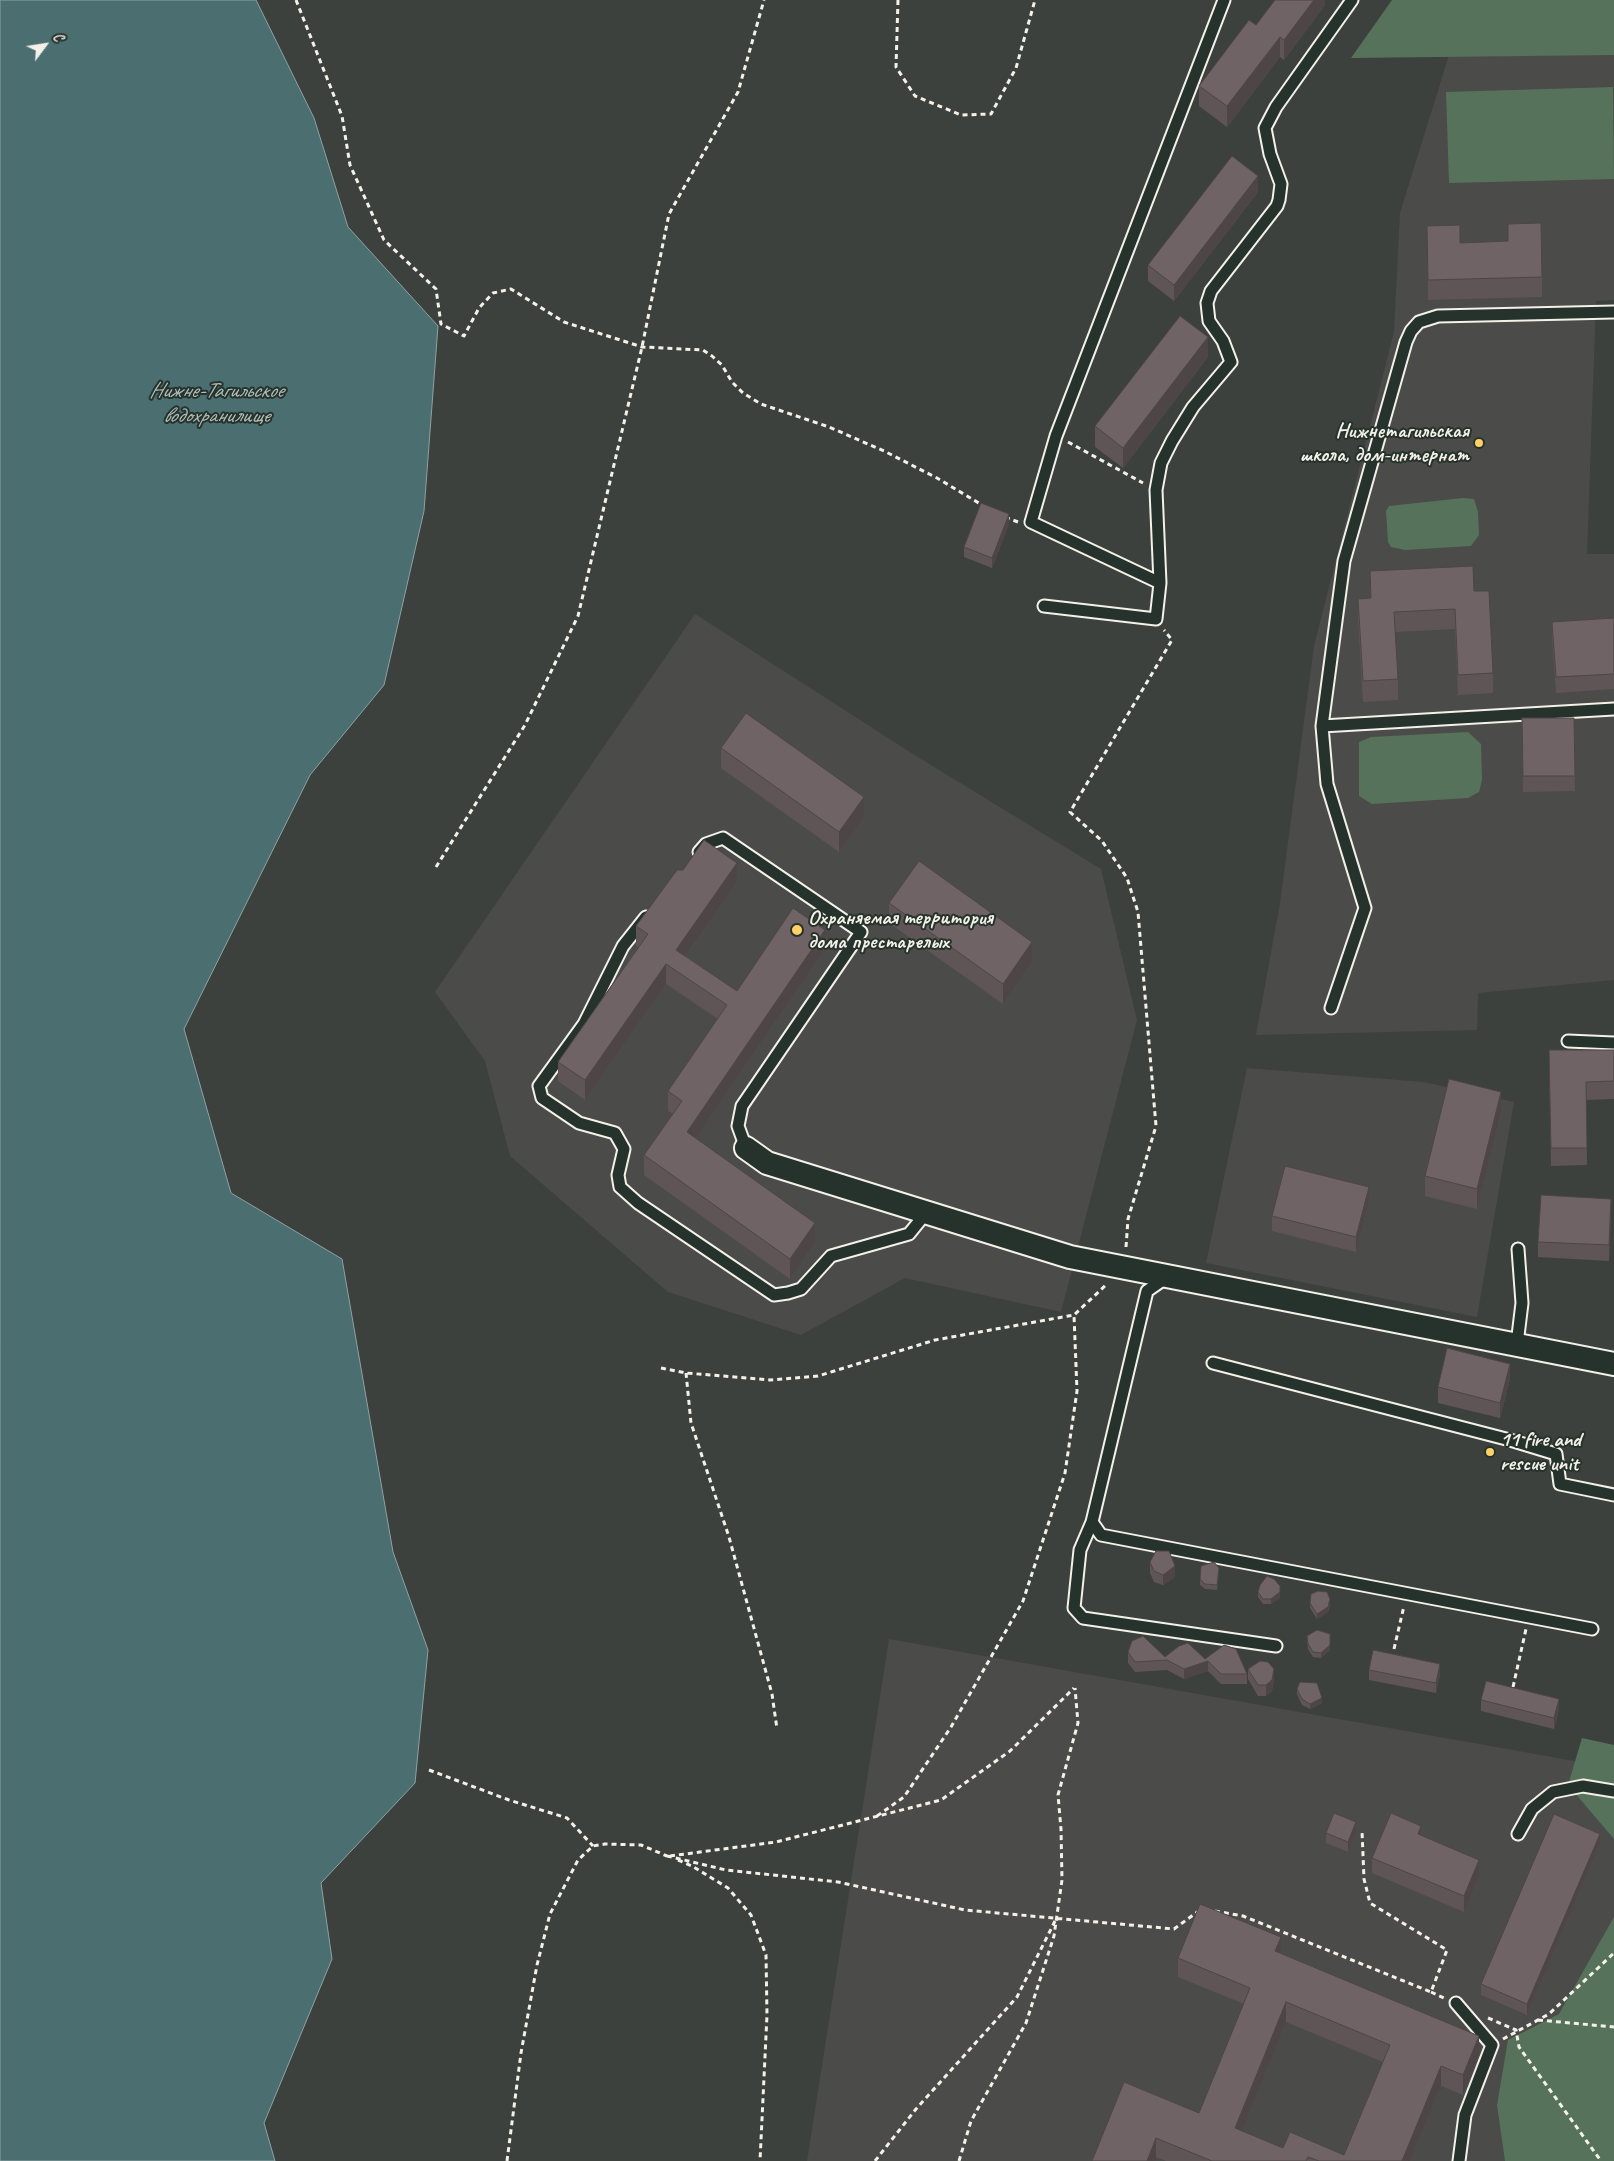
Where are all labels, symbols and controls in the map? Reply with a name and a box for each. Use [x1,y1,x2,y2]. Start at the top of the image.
north arrow [20,20,70,70]
text: С [49,30,67,44]
water label: Нижне-Тагильское водохранилище [149,378,283,430]
place label: Нижнетагильская школа, дом-интернат [1300,418,1469,468]
marker: Нижнетагильская школа, дом-интернат [1473,437,1485,449]
place label: Охраняемая территория дома престарелых [808,905,993,955]
marker: Охраняемая территория дома престарелых [790,923,804,937]
place label: 11 fire and rescue unit [1500,1427,1581,1477]
marker: 11 fire and rescue unit [1484,1446,1496,1458]

